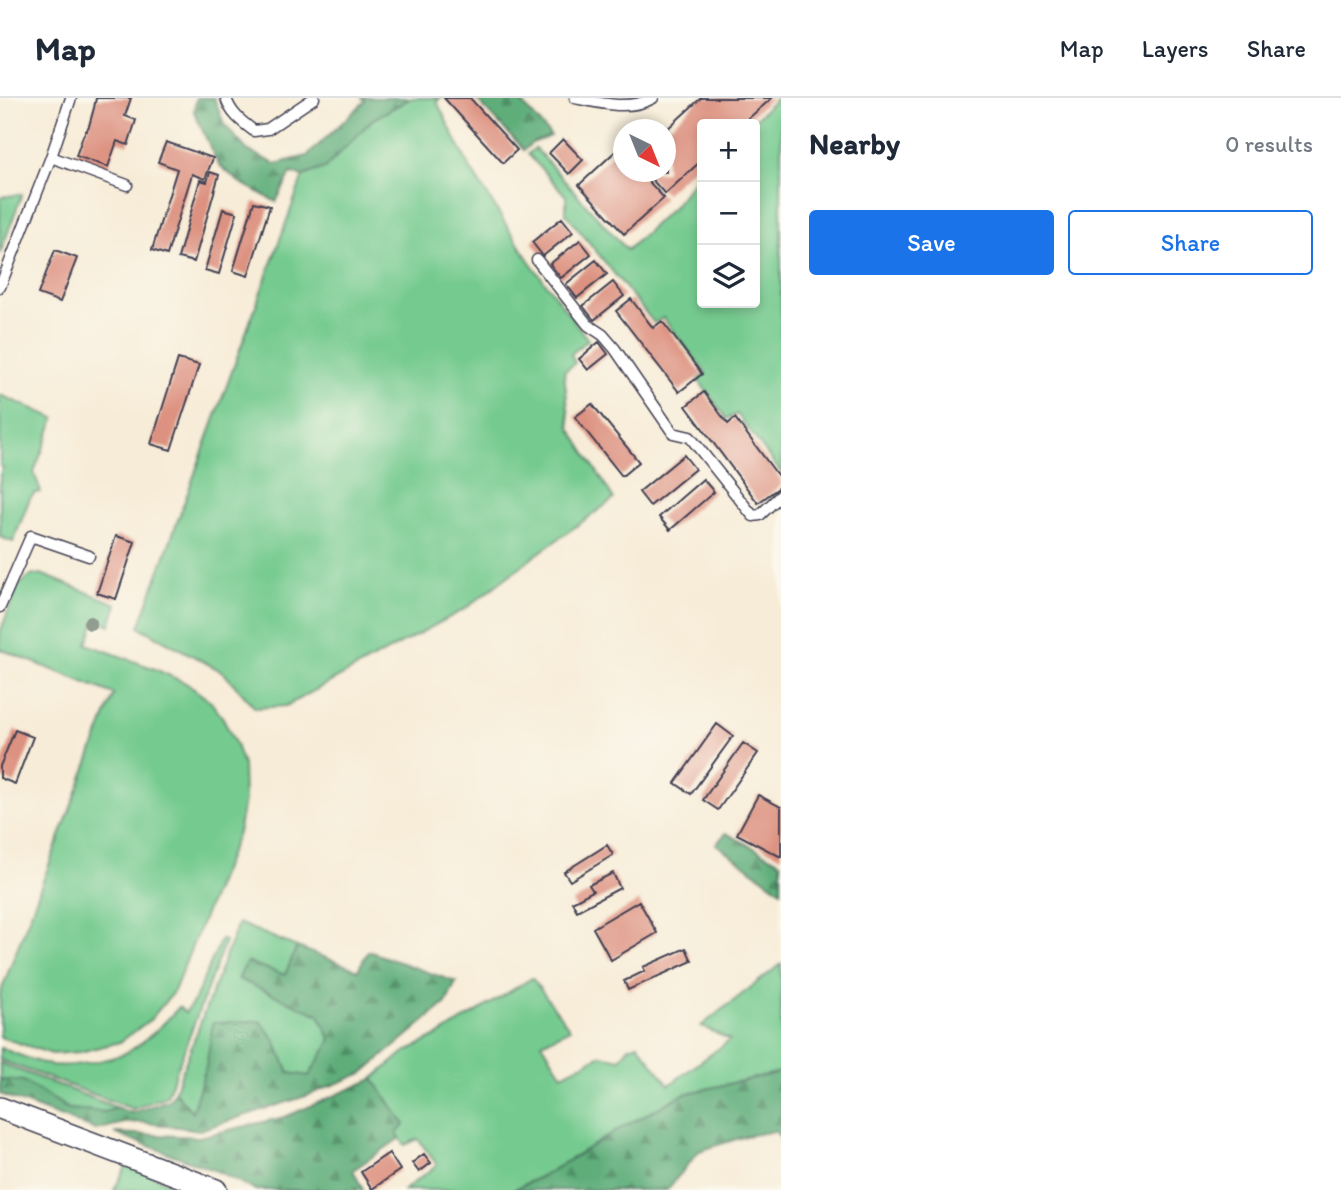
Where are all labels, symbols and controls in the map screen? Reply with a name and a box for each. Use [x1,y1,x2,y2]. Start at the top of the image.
text: Map [35,29,96,68]
text: Map [1060,34,1104,63]
text: Layers [1142,34,1209,63]
text: Share [1247,34,1306,63]
north arrow [613,119,676,182]
map controls [697,119,760,308]
button: + [697,119,760,182]
text: Nearby [809,125,900,162]
text: 0 results [1225,130,1313,158]
button: − [697,182,760,245]
button: Save [809,210,1054,275]
button: Share [1068,210,1313,275]
button: layers [697,245,760,308]

